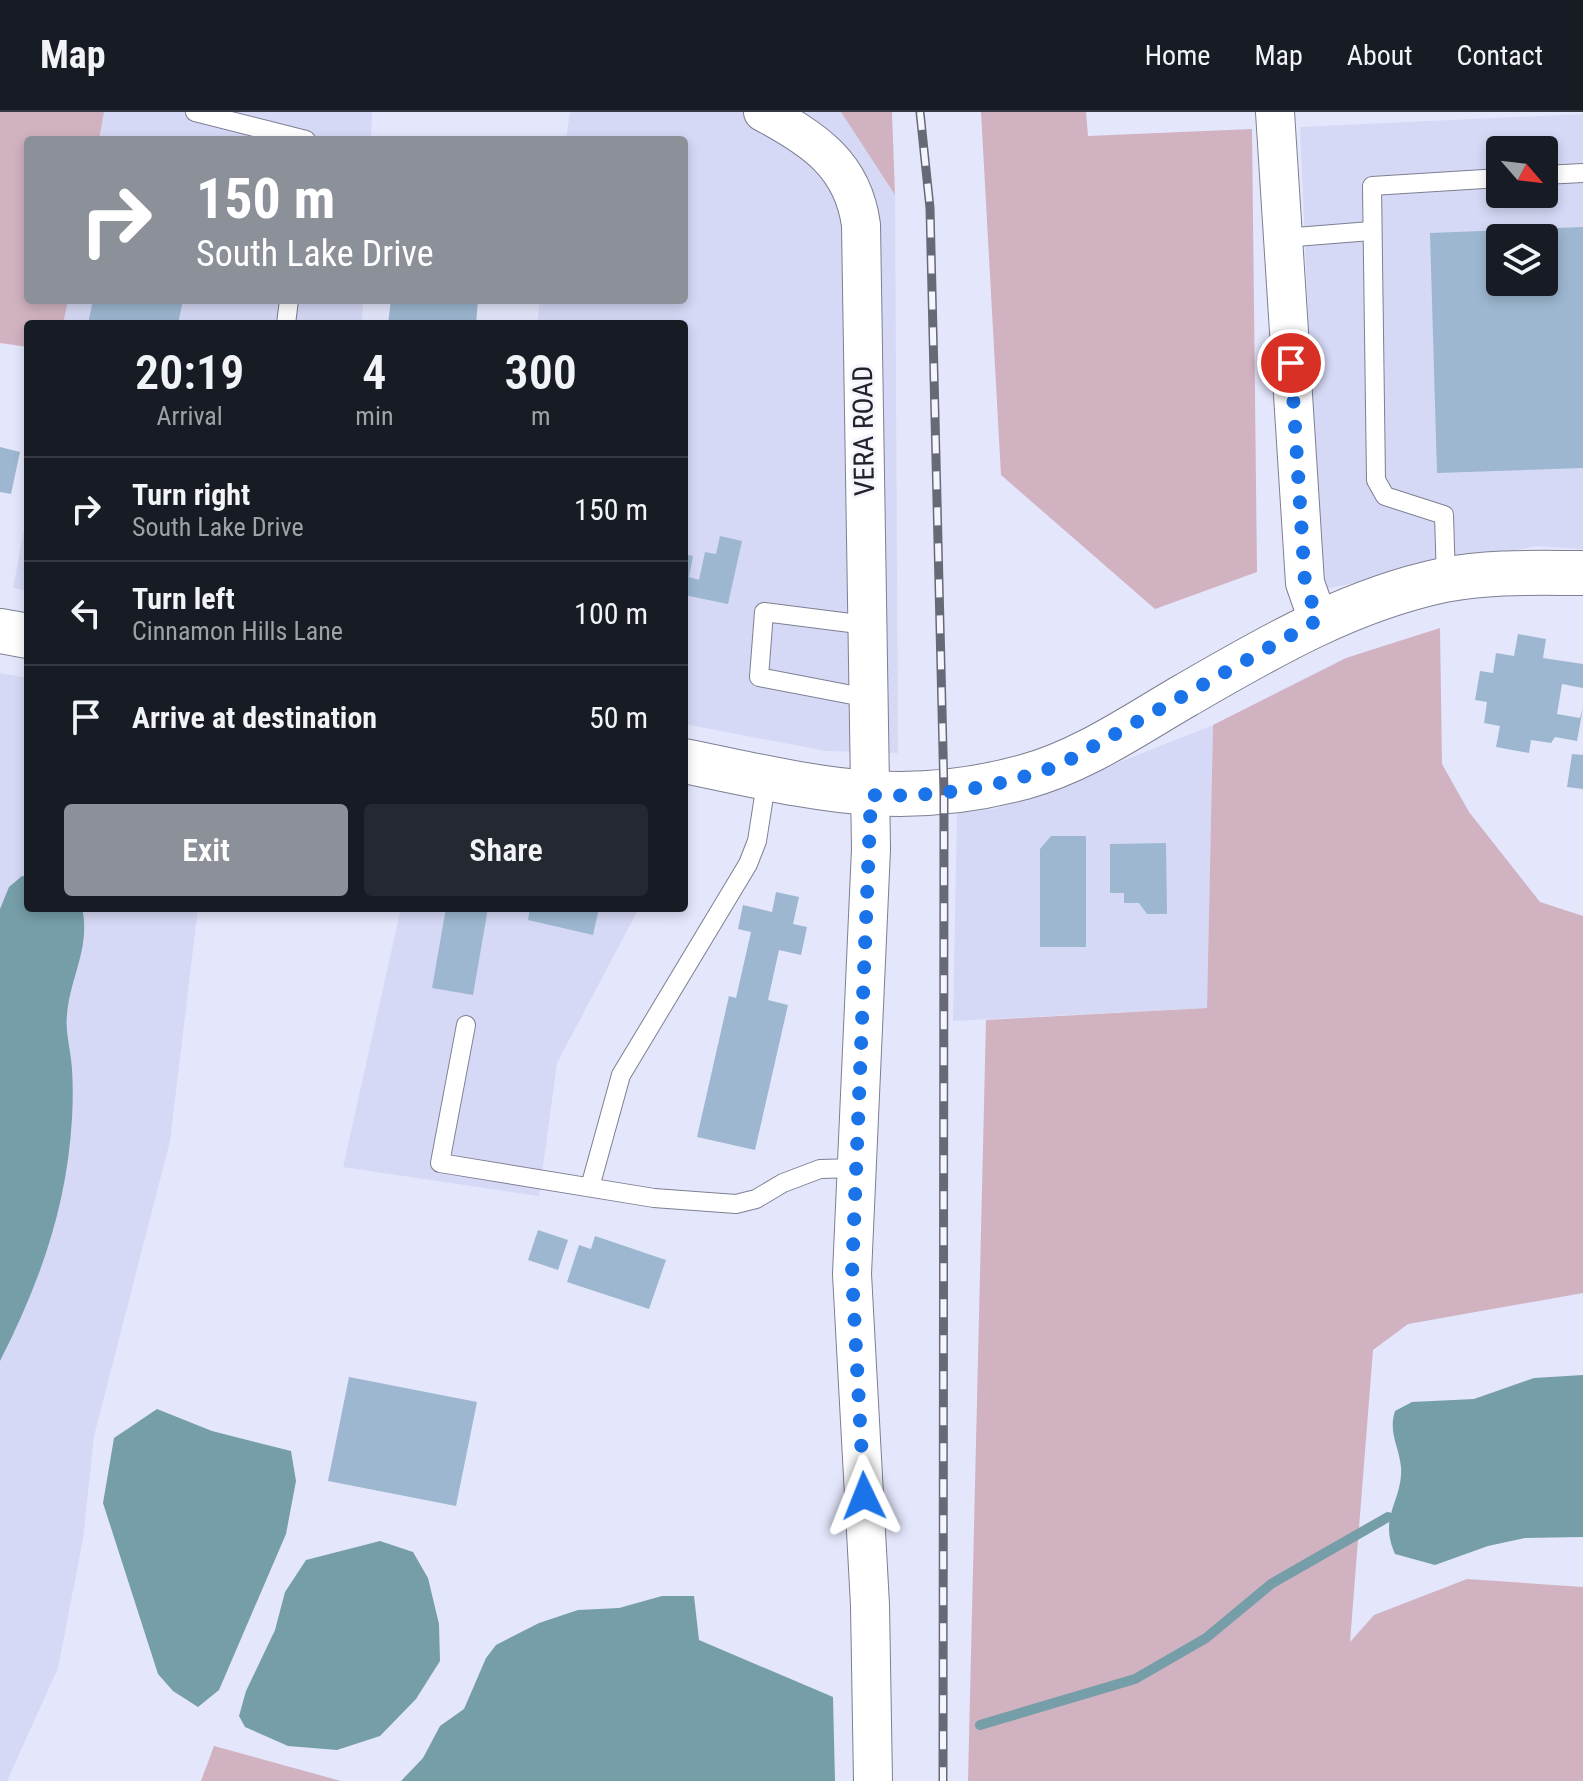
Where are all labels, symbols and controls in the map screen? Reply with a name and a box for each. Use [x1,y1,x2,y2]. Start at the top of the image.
text: Map [40,33,106,77]
text: Home [1145,39,1210,72]
text: Map [1254,39,1303,72]
text: About [1347,39,1413,72]
text: Contact [1457,39,1543,72]
north arrow [1486,136,1558,208]
map controls [1486,136,1558,296]
text: 150 m [196,166,335,232]
icon: right [64,168,168,272]
button: layers [1486,224,1558,296]
text: South Lake Drive [196,233,434,275]
pin [1257,329,1325,397]
icon: arrive [1269,341,1313,385]
text: 20:19 [135,344,244,401]
text: 4 [362,344,386,401]
text: 300 [505,344,577,401]
street label: VERA ROAD [846,365,881,497]
text: Arrival [157,401,223,431]
text: min [355,401,393,431]
text: m [531,401,551,431]
text: Turn right [132,477,250,512]
icon: right [64,487,108,531]
text: 150 m [574,492,648,527]
text: South Lake Drive [132,512,304,542]
text: Turn left [132,581,235,616]
icon: left [64,591,108,635]
text: 100 m [574,596,648,631]
text: Cinnamon Hills Lane [132,616,343,646]
icon: arrive [64,695,108,739]
text: Arrive at destination [132,700,377,735]
text: 50 m [589,700,648,735]
button: Exit [64,804,348,896]
button: Share [364,804,648,896]
position arrow [822,1454,906,1538]

